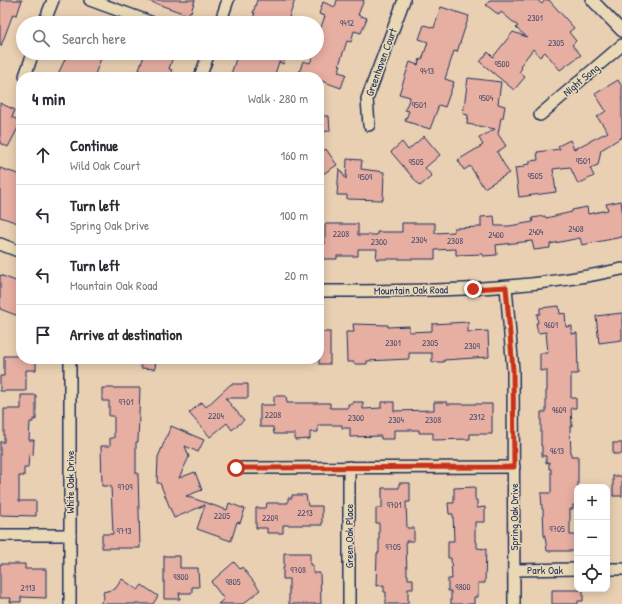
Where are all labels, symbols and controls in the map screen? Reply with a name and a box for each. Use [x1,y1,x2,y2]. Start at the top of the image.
house number: 2301 [527,12,543,24]
search box [16,16,324,60]
house number: 9412 [340,17,355,29]
street label: Greenhaven Court [362,26,400,98]
icon: search [30,27,52,49]
text: Search here [62,28,126,49]
house number: 2305 [548,37,564,49]
house number: 9500 [494,58,510,70]
street label: Night Song [560,61,602,99]
house number: 9413 [420,65,434,77]
text: 4 min [32,87,65,110]
text: Walk · 280 m [248,89,308,107]
house number: 9504 [479,92,494,104]
house number: 9501 [412,99,426,111]
text: Continue [70,135,118,156]
icon: ahead [32,144,54,166]
text: 160 m [280,146,308,164]
house number: 9501 [576,155,590,167]
text: Wild Oak Court [70,156,140,174]
house number: 9505 [409,156,424,168]
house number: 9505 [528,170,543,182]
house number: 9509 [358,171,373,183]
text: Turn left [70,195,120,216]
icon: left [32,204,54,226]
text: 100 m [280,206,308,224]
text: Spring Oak Drive [70,216,149,234]
house number: 2408 [568,223,584,235]
house number: 2404 [529,226,544,238]
house number: 2208 [333,228,349,240]
house number: 2400 [488,229,504,241]
house number: 2304 [411,234,427,246]
house number: 2308 [447,235,463,247]
house number: 2300 [371,236,387,248]
text: Turn left [70,255,120,276]
icon: left [32,264,54,286]
text: 20 m [284,266,308,284]
text: Mountain Oak Road [70,276,157,294]
route end [464,280,482,298]
street label: Mountain Oak Road [374,282,449,298]
house number: 9601 [544,319,558,331]
icon: arrive [32,324,54,346]
text: Arrive at destination [70,324,182,345]
house number: 2301 [385,337,401,349]
house number: 2305 [422,337,438,349]
house number: 2309 [464,340,480,352]
house number: 9701 [118,396,134,408]
house number: 9609 [552,404,567,416]
house number: 2208 [265,409,281,421]
house number: 2204 [208,410,225,422]
house number: 2312 [469,411,486,423]
house number: 2300 [348,412,364,424]
house number: 2304 [388,414,404,426]
house number: 2308 [425,414,441,426]
house number: 9613 [550,445,564,457]
street label: White Oak Drive [63,450,77,513]
route start [227,459,245,477]
house number: 9709 [117,481,133,493]
street label: Spring Oak Drive [507,483,521,551]
map controls [574,484,610,592]
button: + [574,484,610,520]
house number: 9701 [386,499,402,511]
street label: Green Oak Place [342,503,356,568]
house number: 2213 [297,507,313,519]
house number: 2205 [214,510,230,522]
house number: 2209 [262,512,279,524]
button: − [574,520,610,556]
house number: 9705 [549,523,565,535]
house number: 9713 [116,525,132,537]
house number: 9705 [385,541,401,553]
button: locate [574,556,610,592]
street label: Park Oak [527,563,563,577]
house number: 9708 [290,564,306,576]
house number: 9800 [173,571,189,583]
house number: 9805 [225,576,241,588]
house number: 9800 [455,581,471,593]
house number: 2113 [21,582,35,594]

